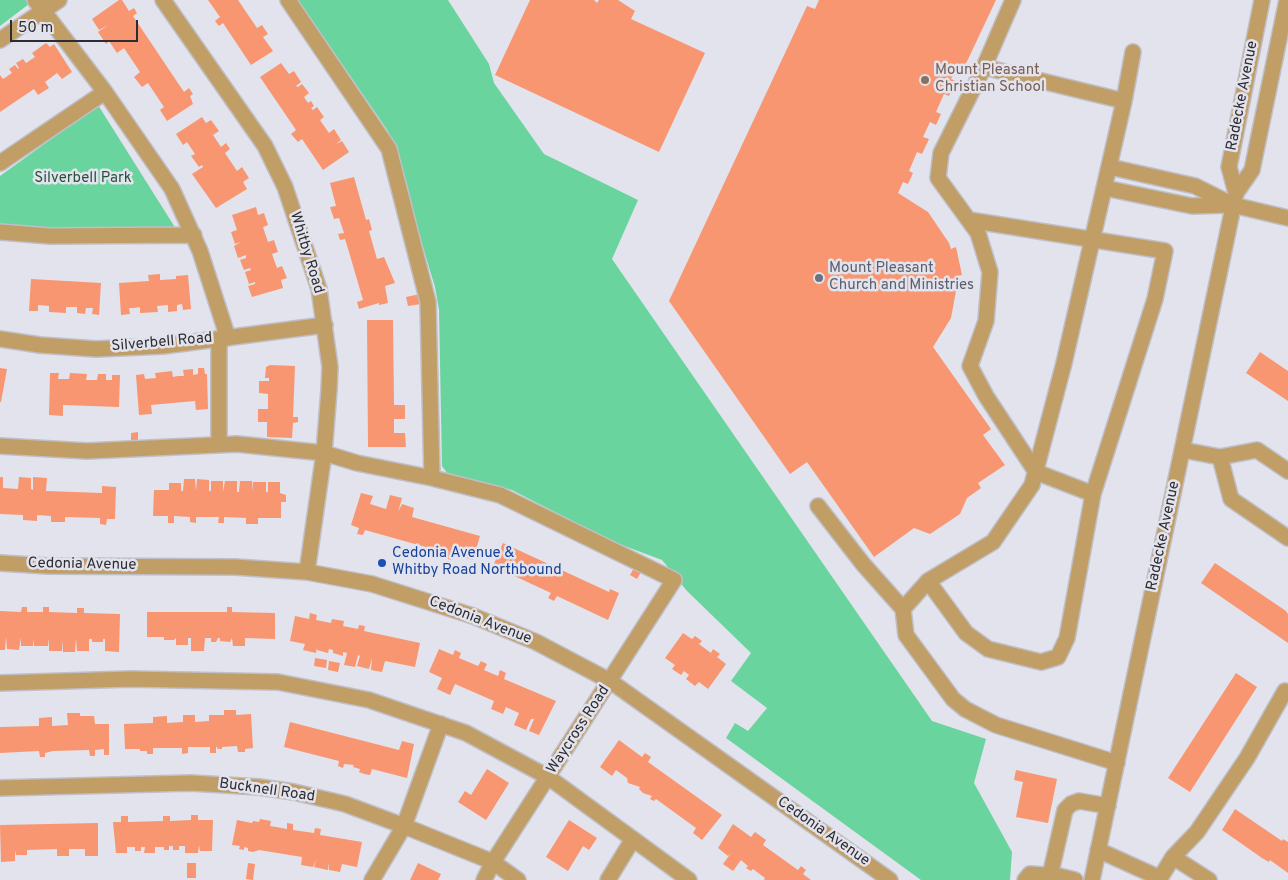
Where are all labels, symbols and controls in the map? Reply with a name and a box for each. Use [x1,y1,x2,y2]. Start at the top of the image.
scale bar [12,10,140,42]
text: 50 m [18,19,53,38]
street label: Radecke Avenue [1224,40,1262,152]
place label: Mount Pleasant Christian School [935,62,1045,97]
marker: Mount Pleasant Christian School [919,74,931,86]
park label: Silverbell Park [34,170,132,188]
street label: Whitby Road [285,210,327,296]
place label: Mount Pleasant Church and Ministries [829,260,974,295]
marker: Mount Pleasant Church and Ministries [813,272,825,284]
street label: Silverbell Road [111,330,213,356]
street label: Radecke Avenue [1144,480,1184,592]
place label: Cedonia Avenue & Whitby Road Northbound [392,545,562,580]
street label: Cedonia Avenue [28,555,136,575]
marker: Cedonia Avenue & Whitby Road Northbound [376,557,388,569]
street label: Cedonia Avenue [426,593,534,649]
street label: Waycross Road [544,683,614,777]
street label: Bucknell Road [218,775,316,807]
street label: Cedonia Avenue [773,793,873,871]

